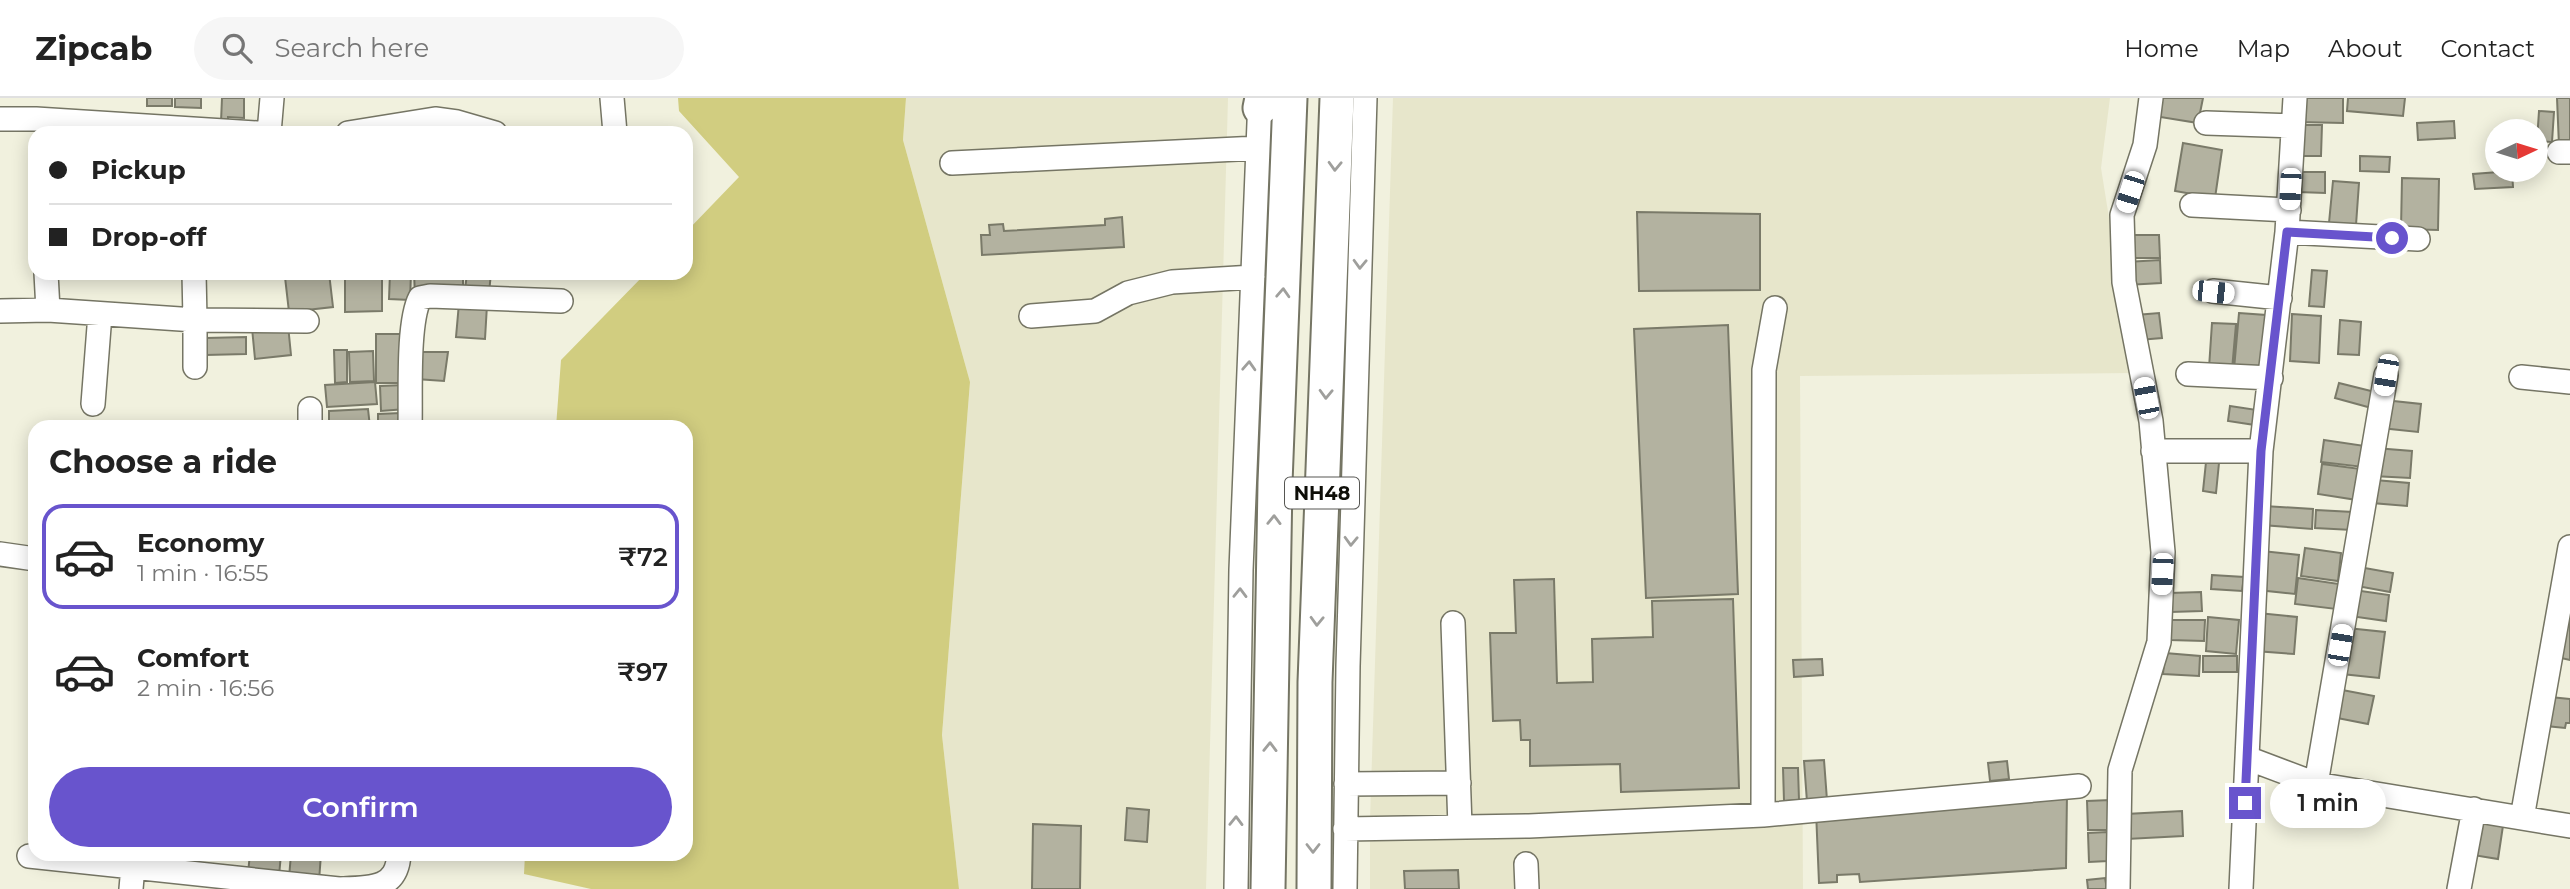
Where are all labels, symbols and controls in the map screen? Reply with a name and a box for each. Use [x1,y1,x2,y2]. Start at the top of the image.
search box [194,17,684,80]
text: Zipcab [35,28,152,68]
icon: search [218,29,256,67]
text: Search here [274,32,429,64]
text: Home [2124,34,2199,63]
text: Map [2237,34,2290,63]
text: About [2328,34,2402,63]
text: Contact [2440,34,2535,63]
north arrow [2485,119,2548,182]
map controls [2485,119,2548,182]
text: Pickup [91,154,186,186]
one-way arrow [1328,161,1343,172]
car [2279,167,2302,211]
car [2114,169,2147,215]
text: Drop-off [91,221,206,253]
route start [2376,222,2408,254]
one-way arrow [1352,259,1368,270]
car [2192,279,2235,305]
one-way arrow [1276,287,1291,298]
car [2373,352,2400,398]
one-way arrow [1241,360,1256,371]
car [2132,375,2161,421]
one-way arrow [1318,388,1333,399]
text: Choose a ride [49,442,277,481]
road number: NH48 [1285,478,1359,508]
one-way arrow [1267,514,1282,525]
icon: car [53,525,116,588]
text: Economy [137,527,264,559]
one-way arrow [1343,536,1359,546]
text: ₹72 [618,541,668,573]
car [2151,552,2174,596]
text: 1 min · 16:55 [137,559,268,587]
one-way arrow [1233,588,1248,599]
one-way arrow [1310,616,1325,627]
car [2327,622,2354,668]
icon: car [53,640,116,703]
text: Comfort [137,642,249,674]
text: ₹97 [617,656,668,688]
text: 2 min · 16:56 [137,674,274,702]
one-way arrow [1262,742,1278,752]
button: Confirm [49,767,672,847]
callout: 1 min [2270,778,2385,828]
route end [2229,787,2261,819]
text: 1 min [2297,789,2359,817]
one-way arrow [1228,815,1244,826]
one-way arrow [1305,844,1321,854]

